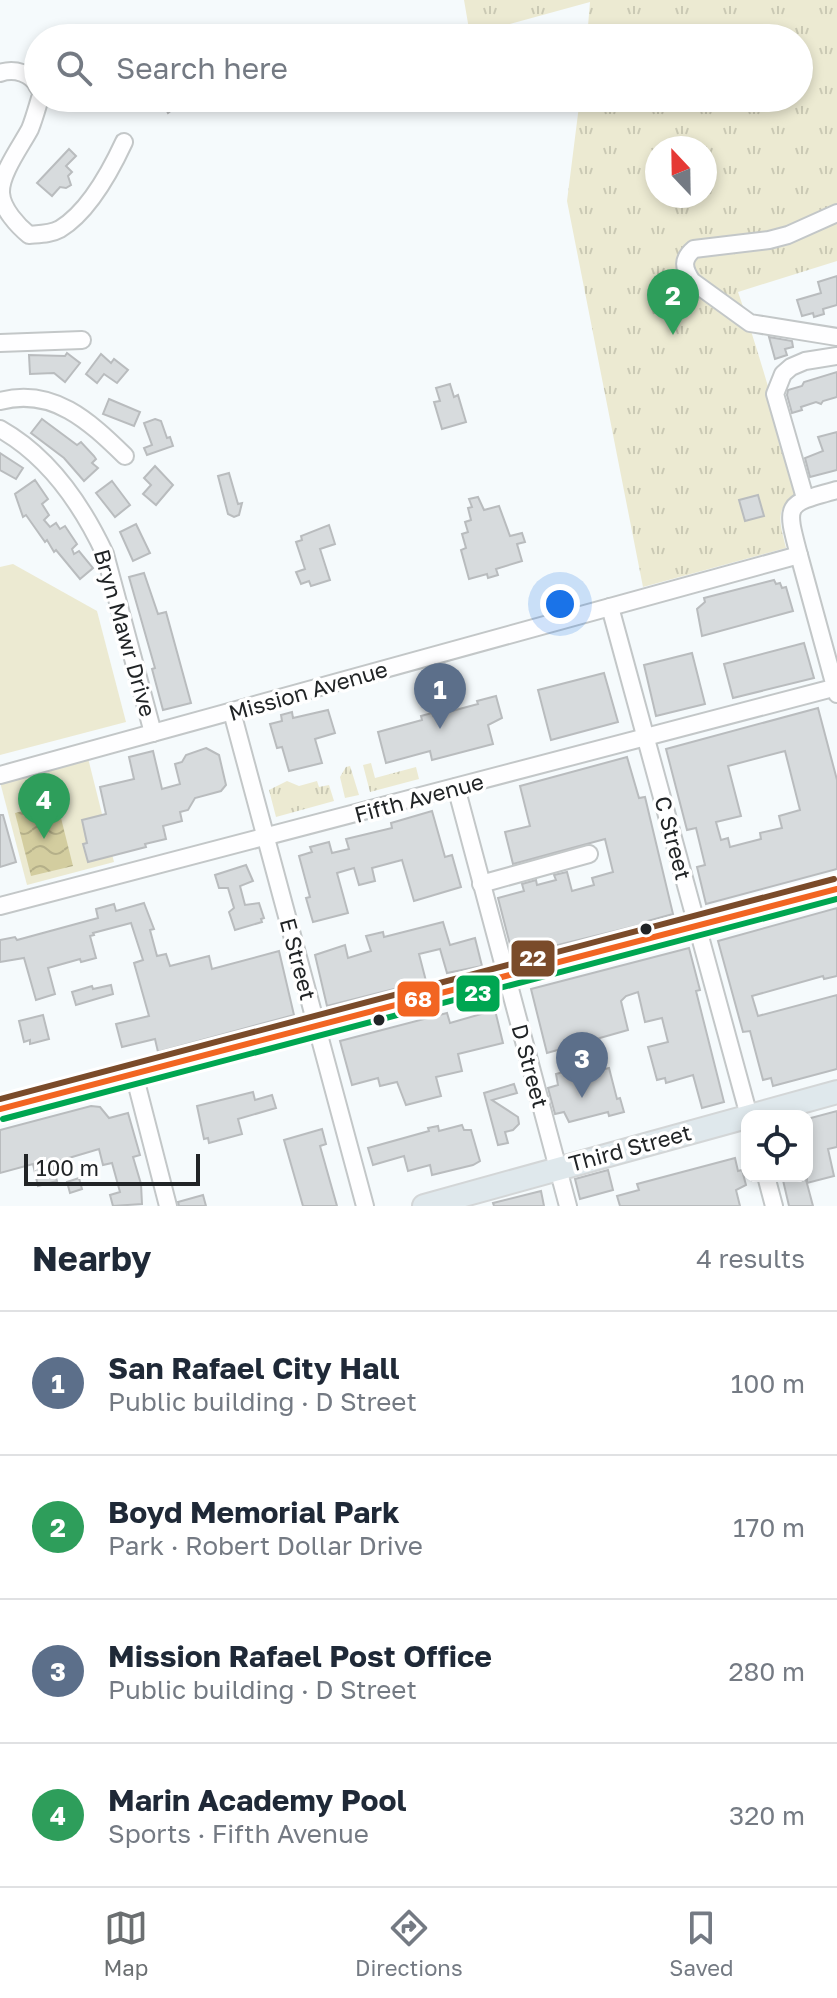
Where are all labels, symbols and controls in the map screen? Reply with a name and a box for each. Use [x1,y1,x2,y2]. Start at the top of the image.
search box [24,24,813,112]
icon: search [52,46,96,90]
text: Search here [116,50,288,86]
north arrow [645,136,717,208]
pin: 2 [647,269,699,335]
street label: Bryn Mawr Drive [89,546,162,720]
your location [540,584,580,624]
street label: Mission Avenue [225,655,390,726]
pin: 1 [414,663,466,729]
street label: Fifth Avenue [351,767,486,828]
pin: 4 [18,773,70,839]
street label: C Street [649,793,698,883]
street label: E Street [275,915,322,1003]
unlabelled marker [638,921,654,937]
line badge: 22 [510,939,556,978]
text: 22 [520,944,546,971]
line badge: 23 [455,974,501,1013]
text: 23 [465,979,491,1006]
line badge: 68 [396,980,441,1018]
text: 68 [404,985,432,1012]
unlabelled marker [371,1012,387,1028]
street label: D Street [506,1021,555,1111]
pin: 3 [556,1032,608,1098]
map controls [741,1110,813,1182]
button: locate [741,1110,813,1182]
street label: Third Street [566,1118,694,1177]
scale bar [24,1150,200,1186]
text: 100 m [36,1154,99,1181]
text: Nearby [32,1238,152,1278]
text: 4 results [696,1243,805,1274]
text: San Rafael City Hall [108,1350,400,1386]
text: 1 [51,1368,65,1399]
text: 100 m [731,1368,805,1399]
text: Public building · D Street [108,1386,417,1417]
text: Boyd Memorial Park [108,1494,400,1530]
text: 2 [50,1512,66,1543]
text: 170 m [733,1512,805,1543]
text: Park · Robert Dollar Drive [108,1530,423,1561]
text: Mission Rafael Post Office [108,1638,492,1674]
text: 3 [50,1656,66,1687]
text: 280 m [728,1656,805,1687]
text: Public building · D Street [108,1674,417,1705]
text: Marin Academy Pool [108,1782,407,1818]
text: 4 [50,1800,66,1831]
text: 320 m [729,1800,805,1831]
text: Sports · Fifth Avenue [108,1818,369,1849]
tab: Map [103,1906,148,1981]
tab: Directions [355,1906,463,1981]
tab: Saved [669,1906,734,1981]

